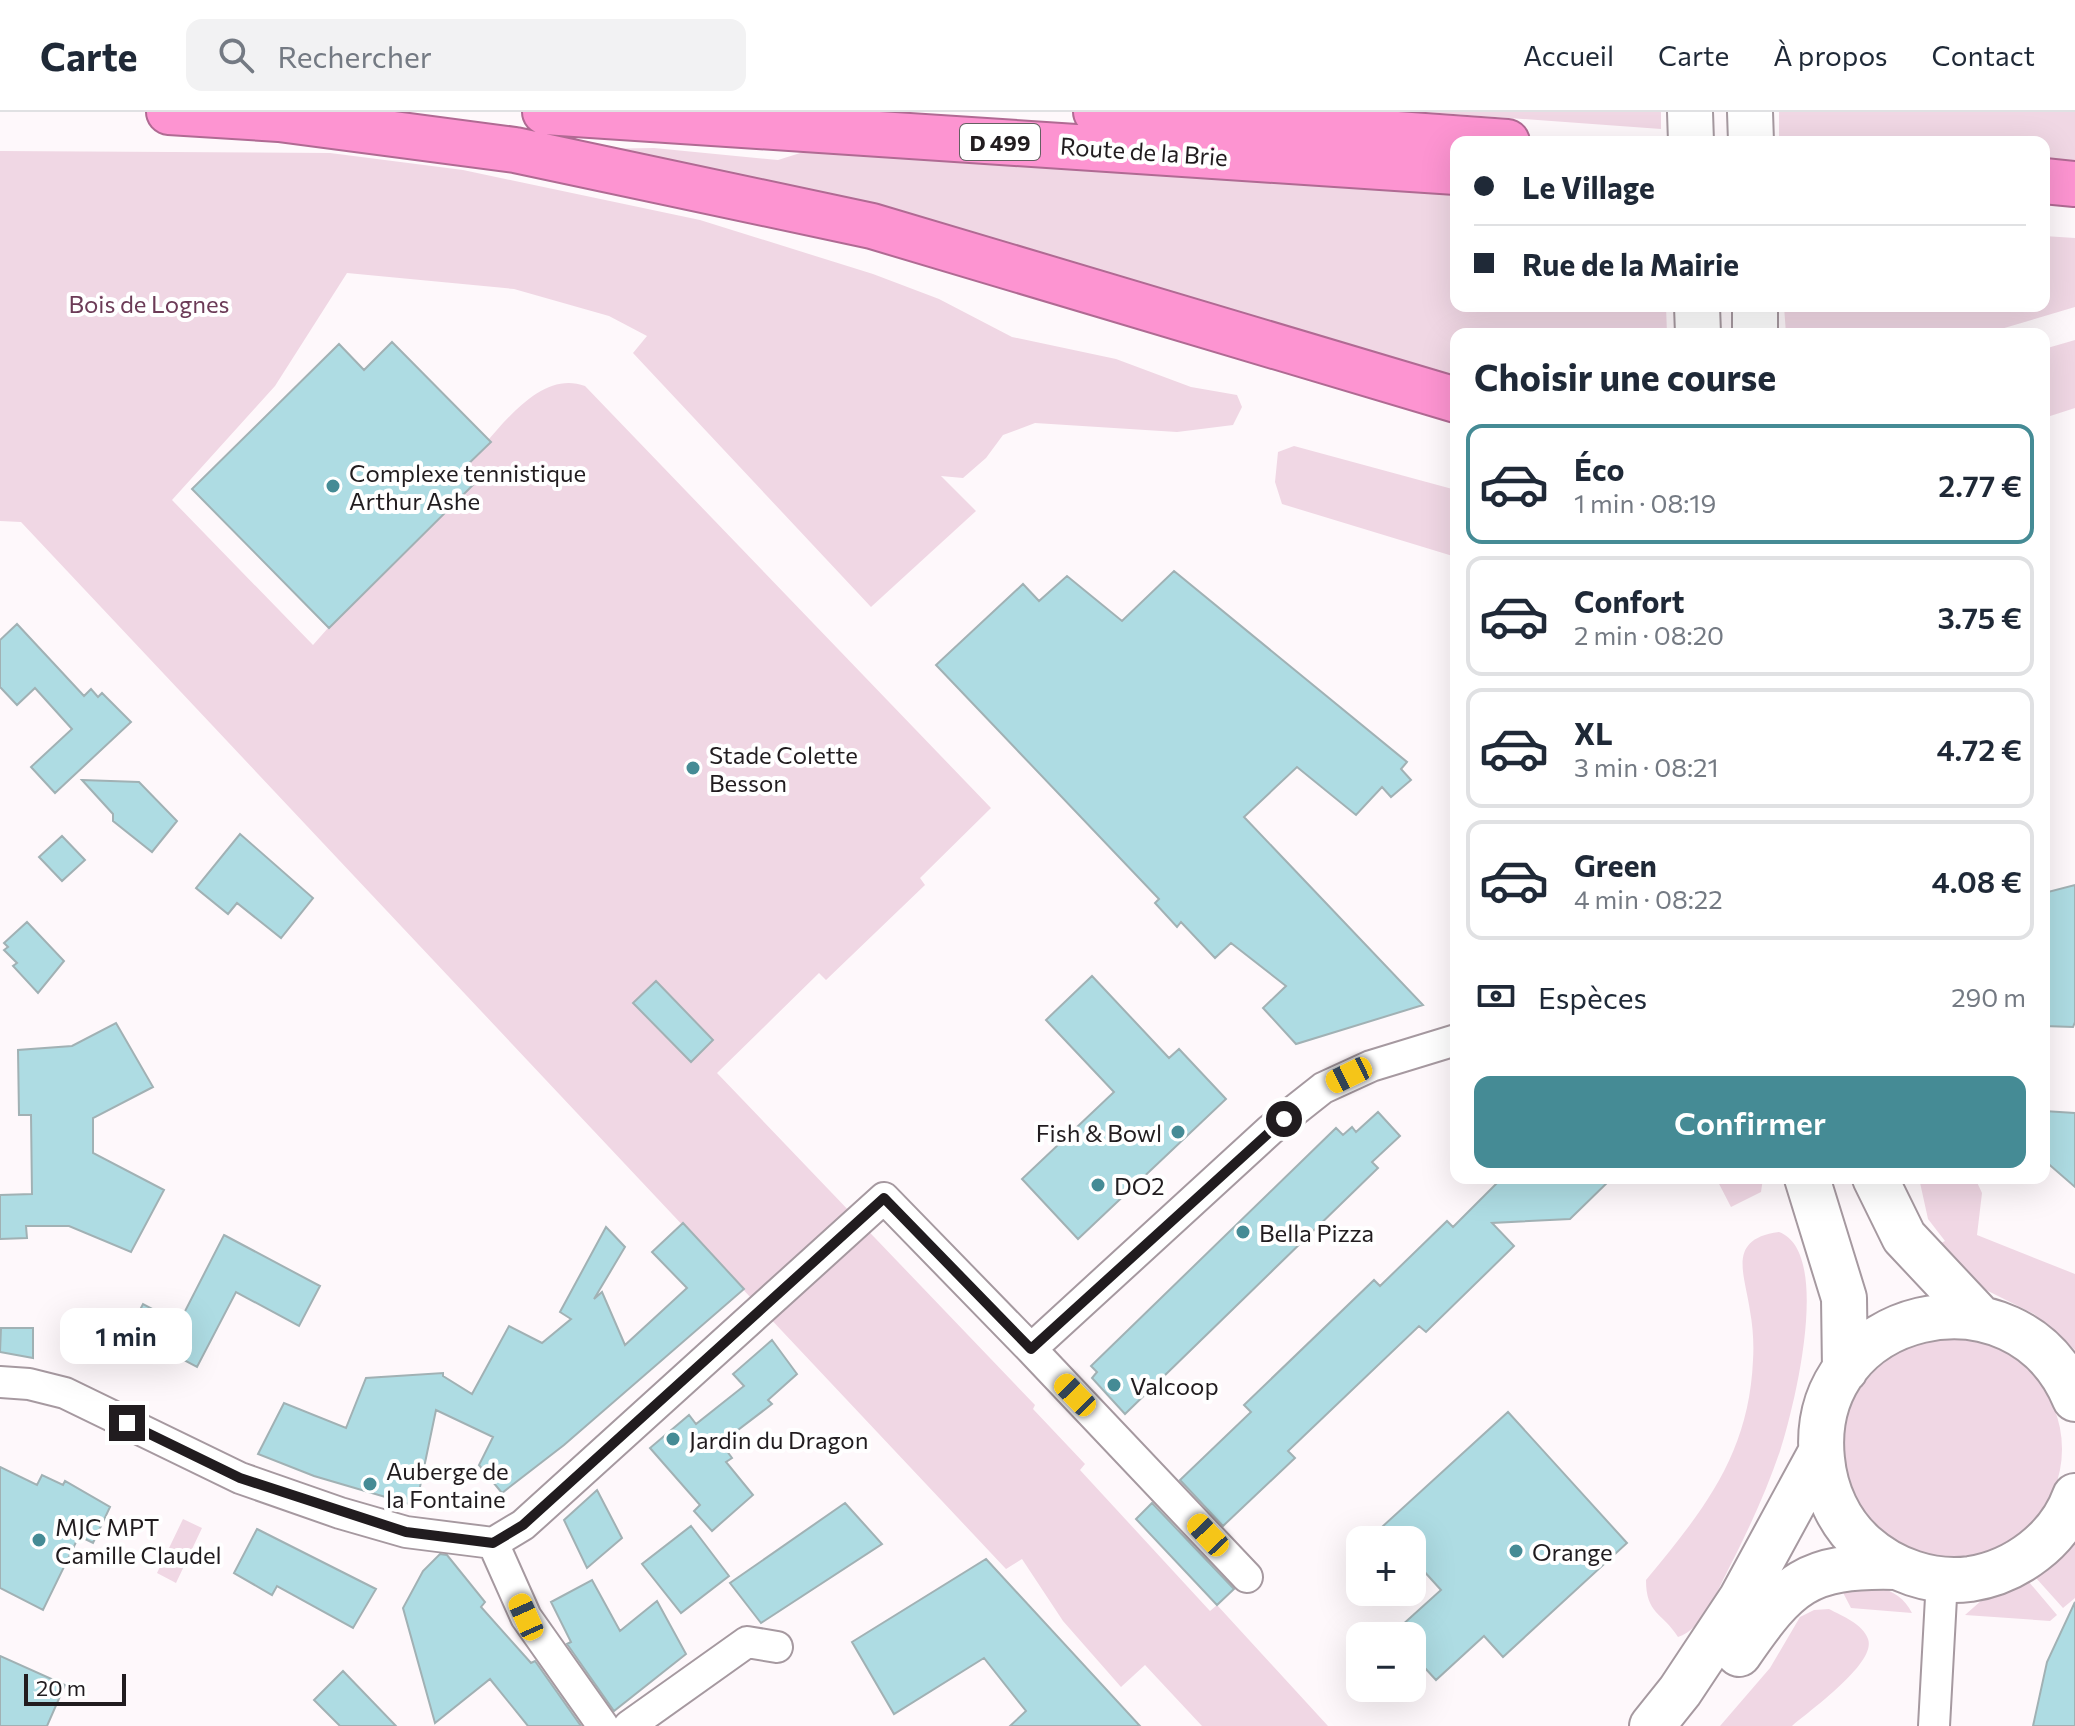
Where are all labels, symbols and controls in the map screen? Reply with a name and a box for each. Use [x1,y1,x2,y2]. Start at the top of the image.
search box [186,19,746,91]
text: Carte [40,32,138,79]
icon: search [214,33,258,77]
text: Rechercher [278,37,432,74]
text: Accueil [1523,38,1614,72]
text: Carte [1658,38,1729,72]
text: À propos [1773,38,1888,72]
text: Contact [1932,38,2035,72]
road number: D 499 [960,124,1040,160]
street label: Route de la Brie [1059,131,1229,171]
text: Le Village [1522,168,1655,205]
text: Rue de la Mairie [1522,245,1739,282]
park label: Bois de Lognes [68,289,230,318]
text: Choisir une course [1474,354,1776,398]
icon: car [1478,448,1550,520]
text: Éco [1574,450,1624,487]
place label: Complexe tennistique Arthur Ashe [349,458,586,515]
text: 2.77 € [1938,466,2022,503]
marker: Complexe tennistique Arthur Ashe [324,477,342,495]
text: 1 min · 08:19 [1574,487,1716,518]
icon: car [1478,580,1550,652]
text: Confort [1574,582,1685,619]
text: 3.75 € [1937,598,2022,635]
text: 2 min · 08:20 [1574,619,1724,650]
icon: car [1478,712,1550,784]
text: XL [1574,714,1613,751]
text: 4.72 € [1936,730,2022,767]
place label: Stade Colette Besson [709,740,858,797]
text: 3 min · 08:21 [1574,751,1719,782]
marker: Stade Colette Besson [684,759,702,777]
icon: car [1478,844,1550,916]
text: Green [1574,846,1657,883]
text: 4.08 € [1932,862,2022,899]
text: 4 min · 08:22 [1574,883,1723,914]
icon: cash [1474,974,1518,1018]
text: Espèces [1538,978,1647,1015]
text: 290 m [1951,981,2026,1012]
car [1322,1054,1376,1096]
button: Confirmer [1474,1076,2026,1168]
route start [1266,1101,1302,1137]
place label: Fish & Bowl [1036,1118,1162,1147]
marker: Fish & Bowl [1169,1123,1187,1141]
place label: DO2 [1114,1171,1165,1200]
marker: DO2 [1089,1176,1107,1194]
place label: Bella Pizza [1259,1218,1374,1247]
marker: Bella Pizza [1234,1223,1252,1241]
callout: 1 min [61,1307,193,1363]
text: 1 min [95,1320,157,1351]
car [1050,1369,1100,1421]
place label: Valcoop [1130,1371,1219,1400]
marker: Valcoop [1105,1376,1123,1394]
route end [109,1405,145,1441]
place label: Jardin du Dragon [689,1425,868,1454]
marker: Jardin du Dragon [664,1430,682,1448]
place label: Auberge de la Fontaine [386,1456,509,1513]
marker: Auberge de la Fontaine [361,1475,379,1493]
car [1183,1509,1233,1561]
place label: MJC MPT Camille Claudel [55,1512,222,1569]
map controls [1346,1526,1426,1702]
button: + [1346,1526,1426,1606]
marker: MJC MPT Camille Claudel [30,1531,48,1549]
place label: Orange [1532,1537,1613,1566]
marker: Orange [1507,1542,1525,1560]
car [505,1590,547,1644]
button: − [1346,1622,1426,1702]
scale bar [24,1670,126,1706]
text: 20 m [36,1674,86,1701]

